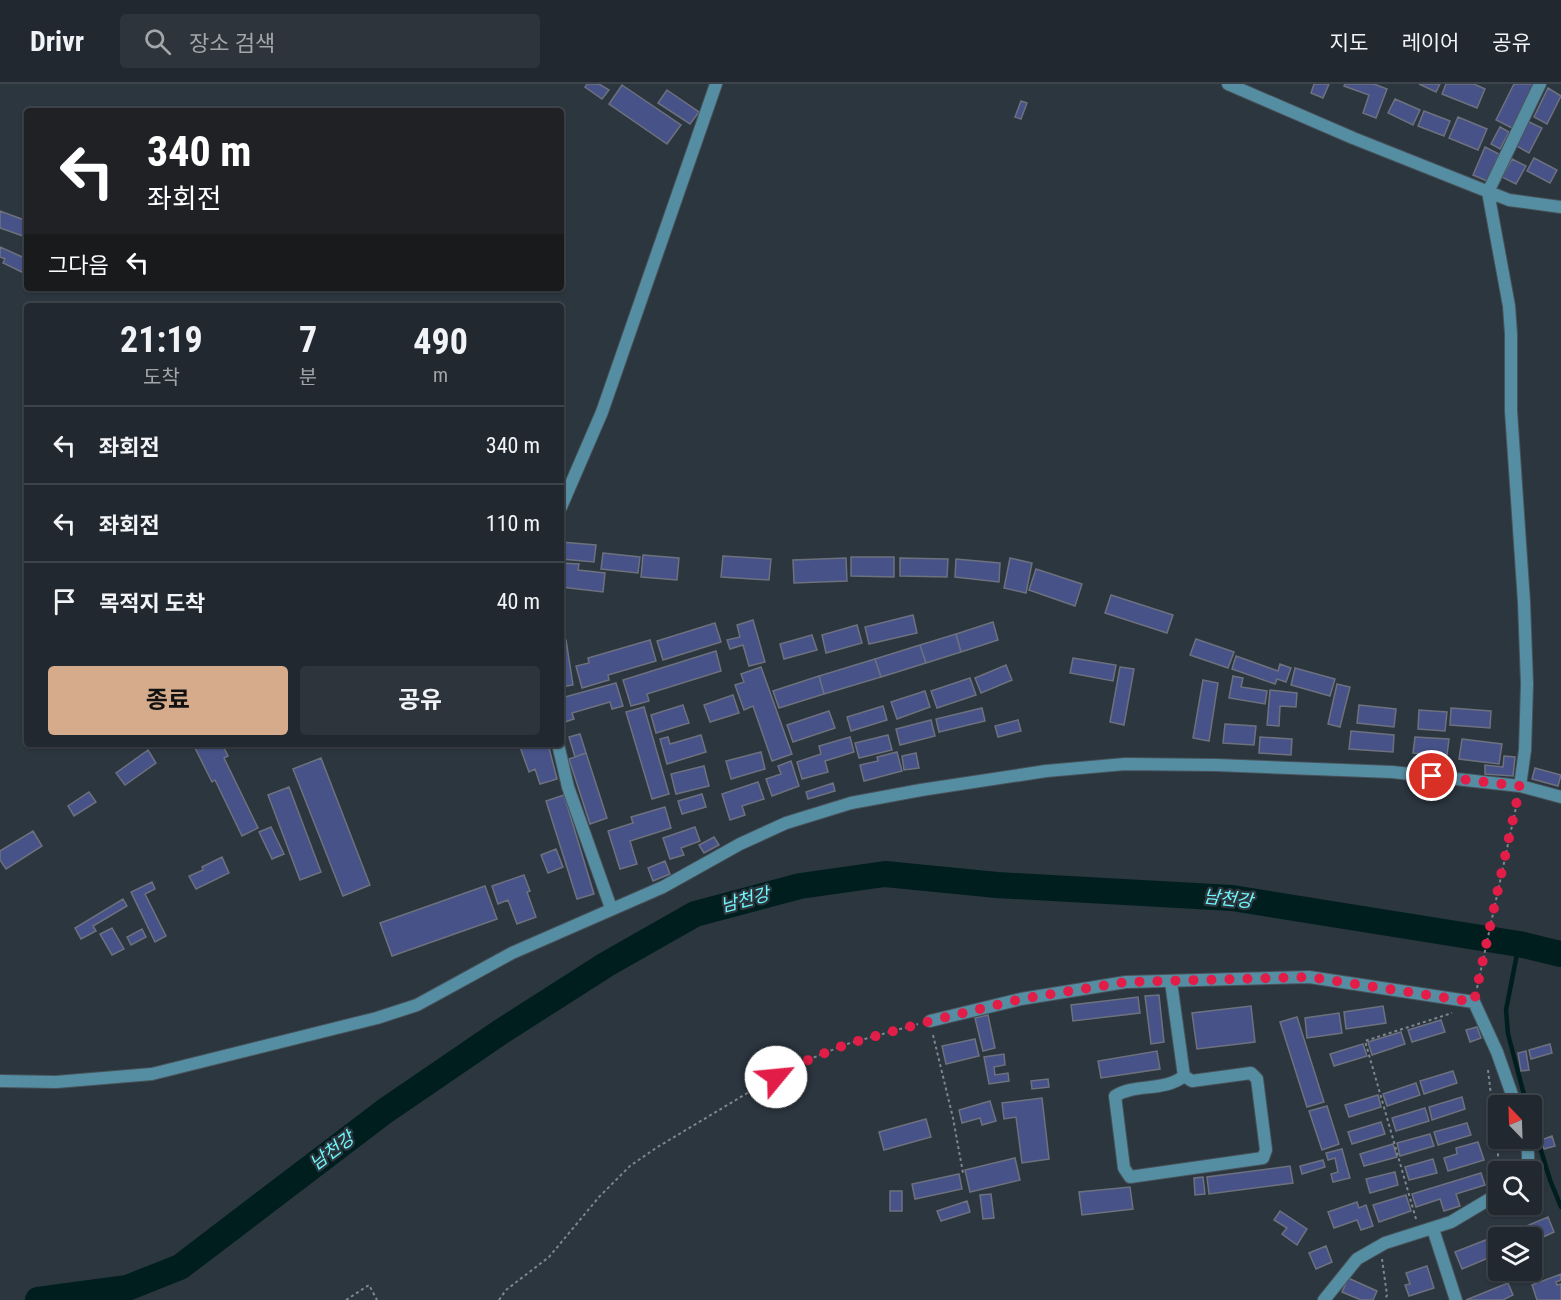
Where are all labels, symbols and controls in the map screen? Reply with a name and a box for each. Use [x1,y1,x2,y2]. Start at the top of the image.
search box [120,14,540,68]
text: Drivr [30,25,84,58]
icon: search [141,25,174,58]
text: 장소 검색 [189,31,275,56]
text: 지도 [1330,31,1368,55]
text: 레이어 [1401,31,1459,55]
text: 공유 [1492,31,1531,55]
text: 340 m [147,127,252,176]
icon: left [48,132,126,210]
text: 좌회전 [147,183,222,215]
icon: left [121,246,154,279]
text: 그다음 [48,253,109,278]
text: 21:19 [120,319,203,361]
text: 7 [299,319,317,361]
text: 490 [413,321,468,363]
text: m [433,363,448,387]
text: 도착 [143,365,180,389]
text: 분 [299,365,317,389]
icon: left [48,429,81,462]
text: 340 m [486,433,540,458]
text: 좌회전 [99,435,160,460]
icon: left [48,507,81,540]
text: 110 m [486,511,540,536]
text: 좌회전 [99,513,160,538]
icon: arrive [48,585,81,618]
text: 40 m [497,589,540,614]
text: 목적지 도착 [99,591,205,616]
button: 종료 [48,666,288,735]
button: 공유 [300,666,540,735]
pin [1406,750,1457,801]
icon: arrive [1415,759,1448,792]
water label: 남천강 [718,882,774,916]
water label: 남천강 [1202,885,1256,912]
position arrow [744,1045,808,1109]
north arrow [1488,1095,1542,1149]
map controls [1488,1095,1542,1281]
water label: 남천강 [306,1126,360,1174]
button: search [1488,1161,1542,1215]
button: layers [1488,1227,1542,1281]

